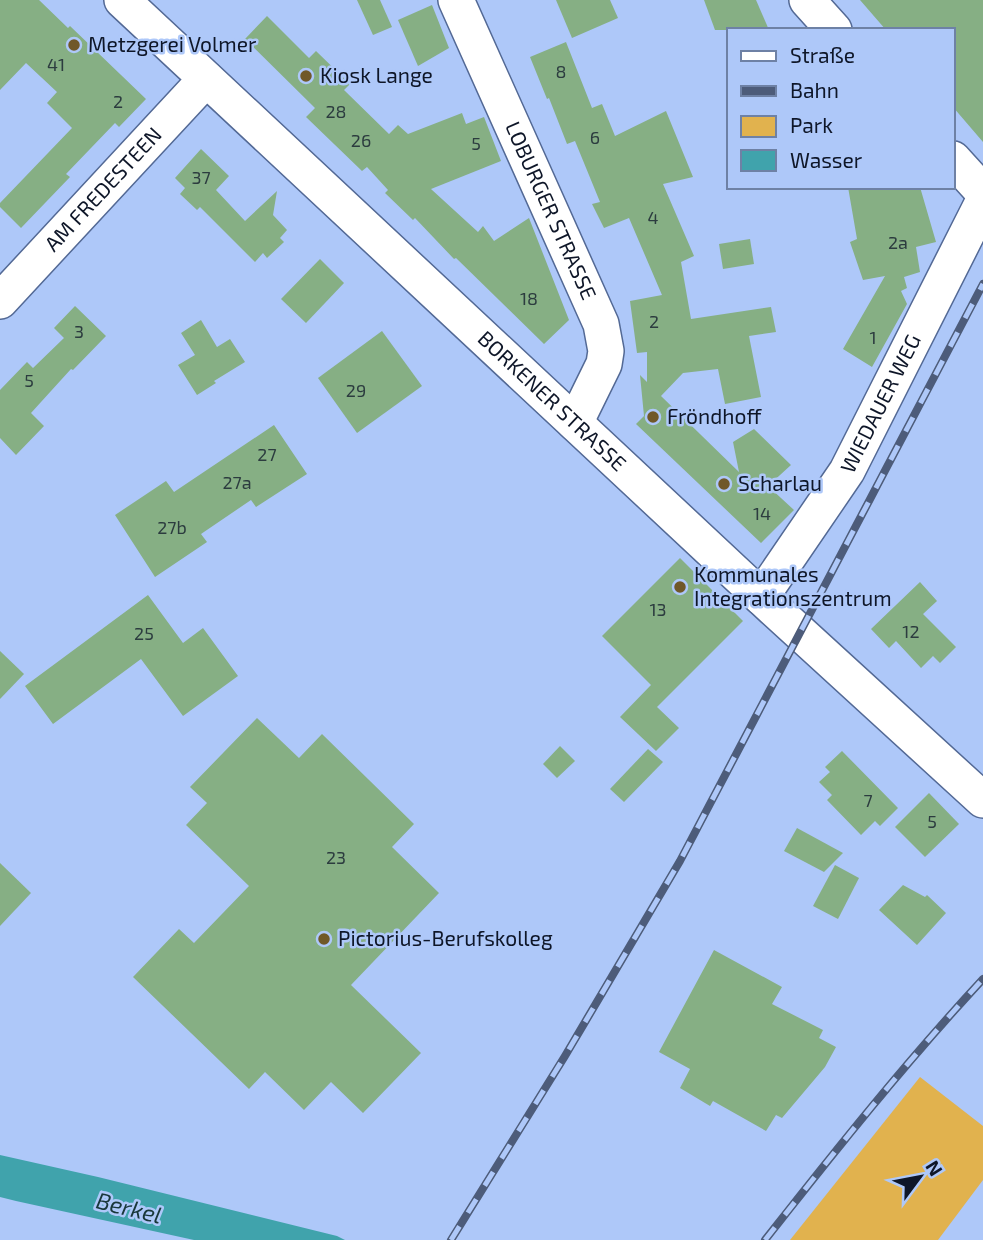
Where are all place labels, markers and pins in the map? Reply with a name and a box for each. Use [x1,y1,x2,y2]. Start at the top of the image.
place label: Metzgerei Volmer [88,31,257,56]
marker: Metzgerei Volmer [66,37,82,53]
place label: Kiosk Lange [320,62,433,87]
marker: Kiosk Lange [298,68,314,84]
place label: Fröndhoff [667,403,762,428]
marker: Fröndhoff [645,409,661,425]
place label: Scharlau [738,470,822,495]
marker: Scharlau [716,476,732,492]
place label: Kommunales Integrationszentrum [694,561,892,610]
marker: Kommunales Integrationszentrum [672,579,688,595]
place label: Pictorius-Berufskolleg [338,925,553,950]
marker: Pictorius-Berufskolleg [316,931,332,947]

